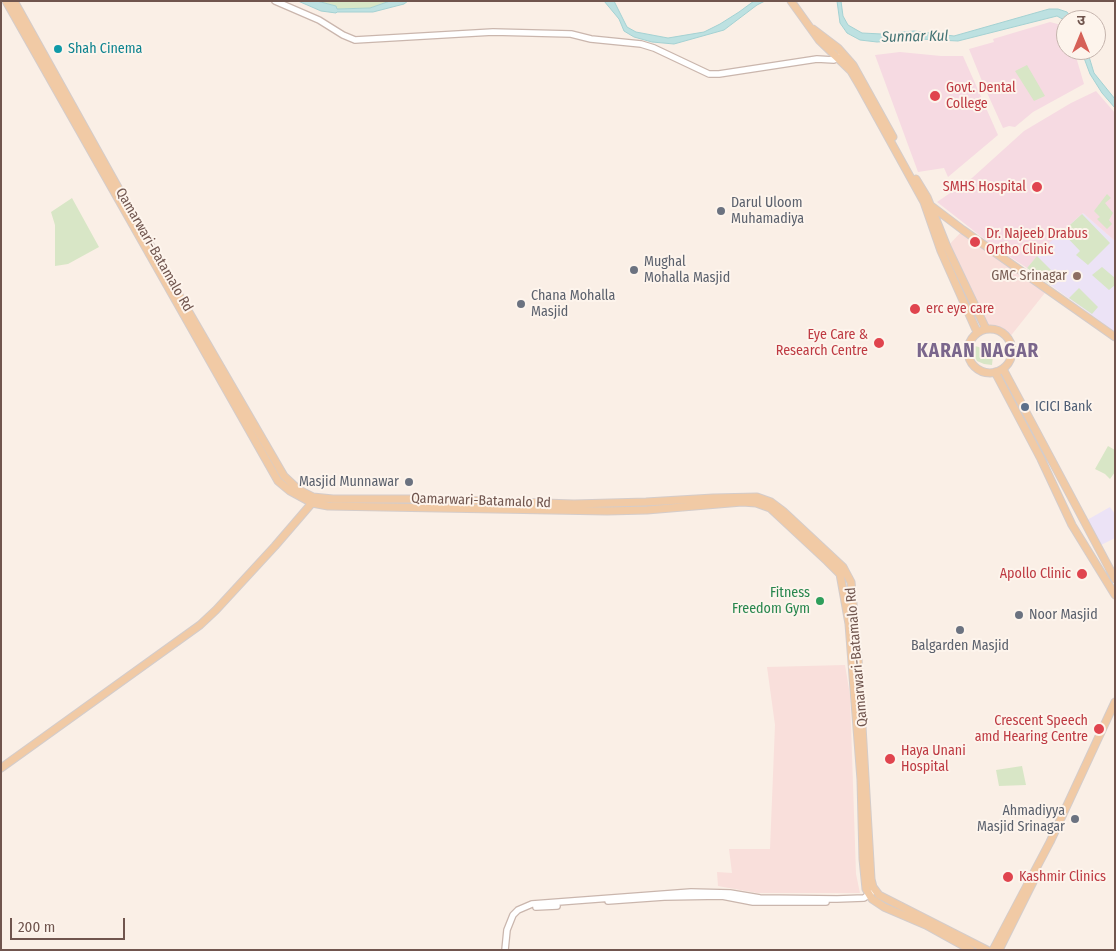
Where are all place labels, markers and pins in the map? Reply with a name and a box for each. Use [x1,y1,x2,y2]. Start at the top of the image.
place label: Shah Cinema [68,41,142,57]
marker: Shah Cinema [52,43,64,55]
place label: Govt. Dental College [946,80,1016,112]
marker: Govt. Dental College [928,89,942,103]
place label: SMHS Hospital [943,179,1026,195]
marker: SMHS Hospital [1030,180,1044,194]
place label: Darul Uloom Muhamadiya [731,195,804,228]
marker: Darul Uloom Muhamadiya [715,205,727,217]
place label: Dr. Najeeb Drabus Ortho Clinic [986,226,1088,258]
marker: Dr. Najeeb Drabus Ortho Clinic [968,235,982,249]
place label: Mughal Mohalla Masjid [644,254,730,286]
marker: Mughal Mohalla Masjid [628,264,640,276]
place label: GMC Srinagar [991,268,1067,284]
marker: GMC Srinagar [1071,270,1083,282]
place label: Chana Mohalla Masjid [531,288,615,321]
marker: Chana Mohalla Masjid [515,298,527,310]
place label: erc eye care [926,301,994,317]
marker: erc eye care [908,302,922,316]
place label: Eye Care & Research Centre [776,327,868,360]
marker: Eye Care & Research Centre [872,336,886,350]
place label: ICICI Bank [1035,399,1092,415]
marker: ICICI Bank [1019,401,1031,413]
place label: Masjid Munnawar [299,474,399,490]
marker: Masjid Munnawar [403,476,415,488]
place label: Apollo Clinic [1000,566,1071,582]
marker: Apollo Clinic [1075,567,1089,581]
place label: Fitness Freedom Gym [732,585,810,618]
marker: Fitness Freedom Gym [814,595,826,607]
place label: Noor Masjid [1029,607,1098,623]
marker: Noor Masjid [1013,609,1025,621]
marker: Balgarden Masjid [954,624,966,636]
place label: Balgarden Masjid [911,638,1009,654]
place label: Crescent Speech amd Hearing Centre [975,713,1088,746]
marker: Crescent Speech amd Hearing Centre [1092,722,1106,736]
place label: Haya Unani Hospital [901,743,966,776]
marker: Haya Unani Hospital [883,752,897,766]
place label: Ahmadiyya Masjid Srinagar [977,803,1065,836]
marker: Ahmadiyya Masjid Srinagar [1069,813,1081,825]
place label: Kashmir Clinics [1019,869,1106,885]
marker: Kashmir Clinics [1001,870,1015,884]

